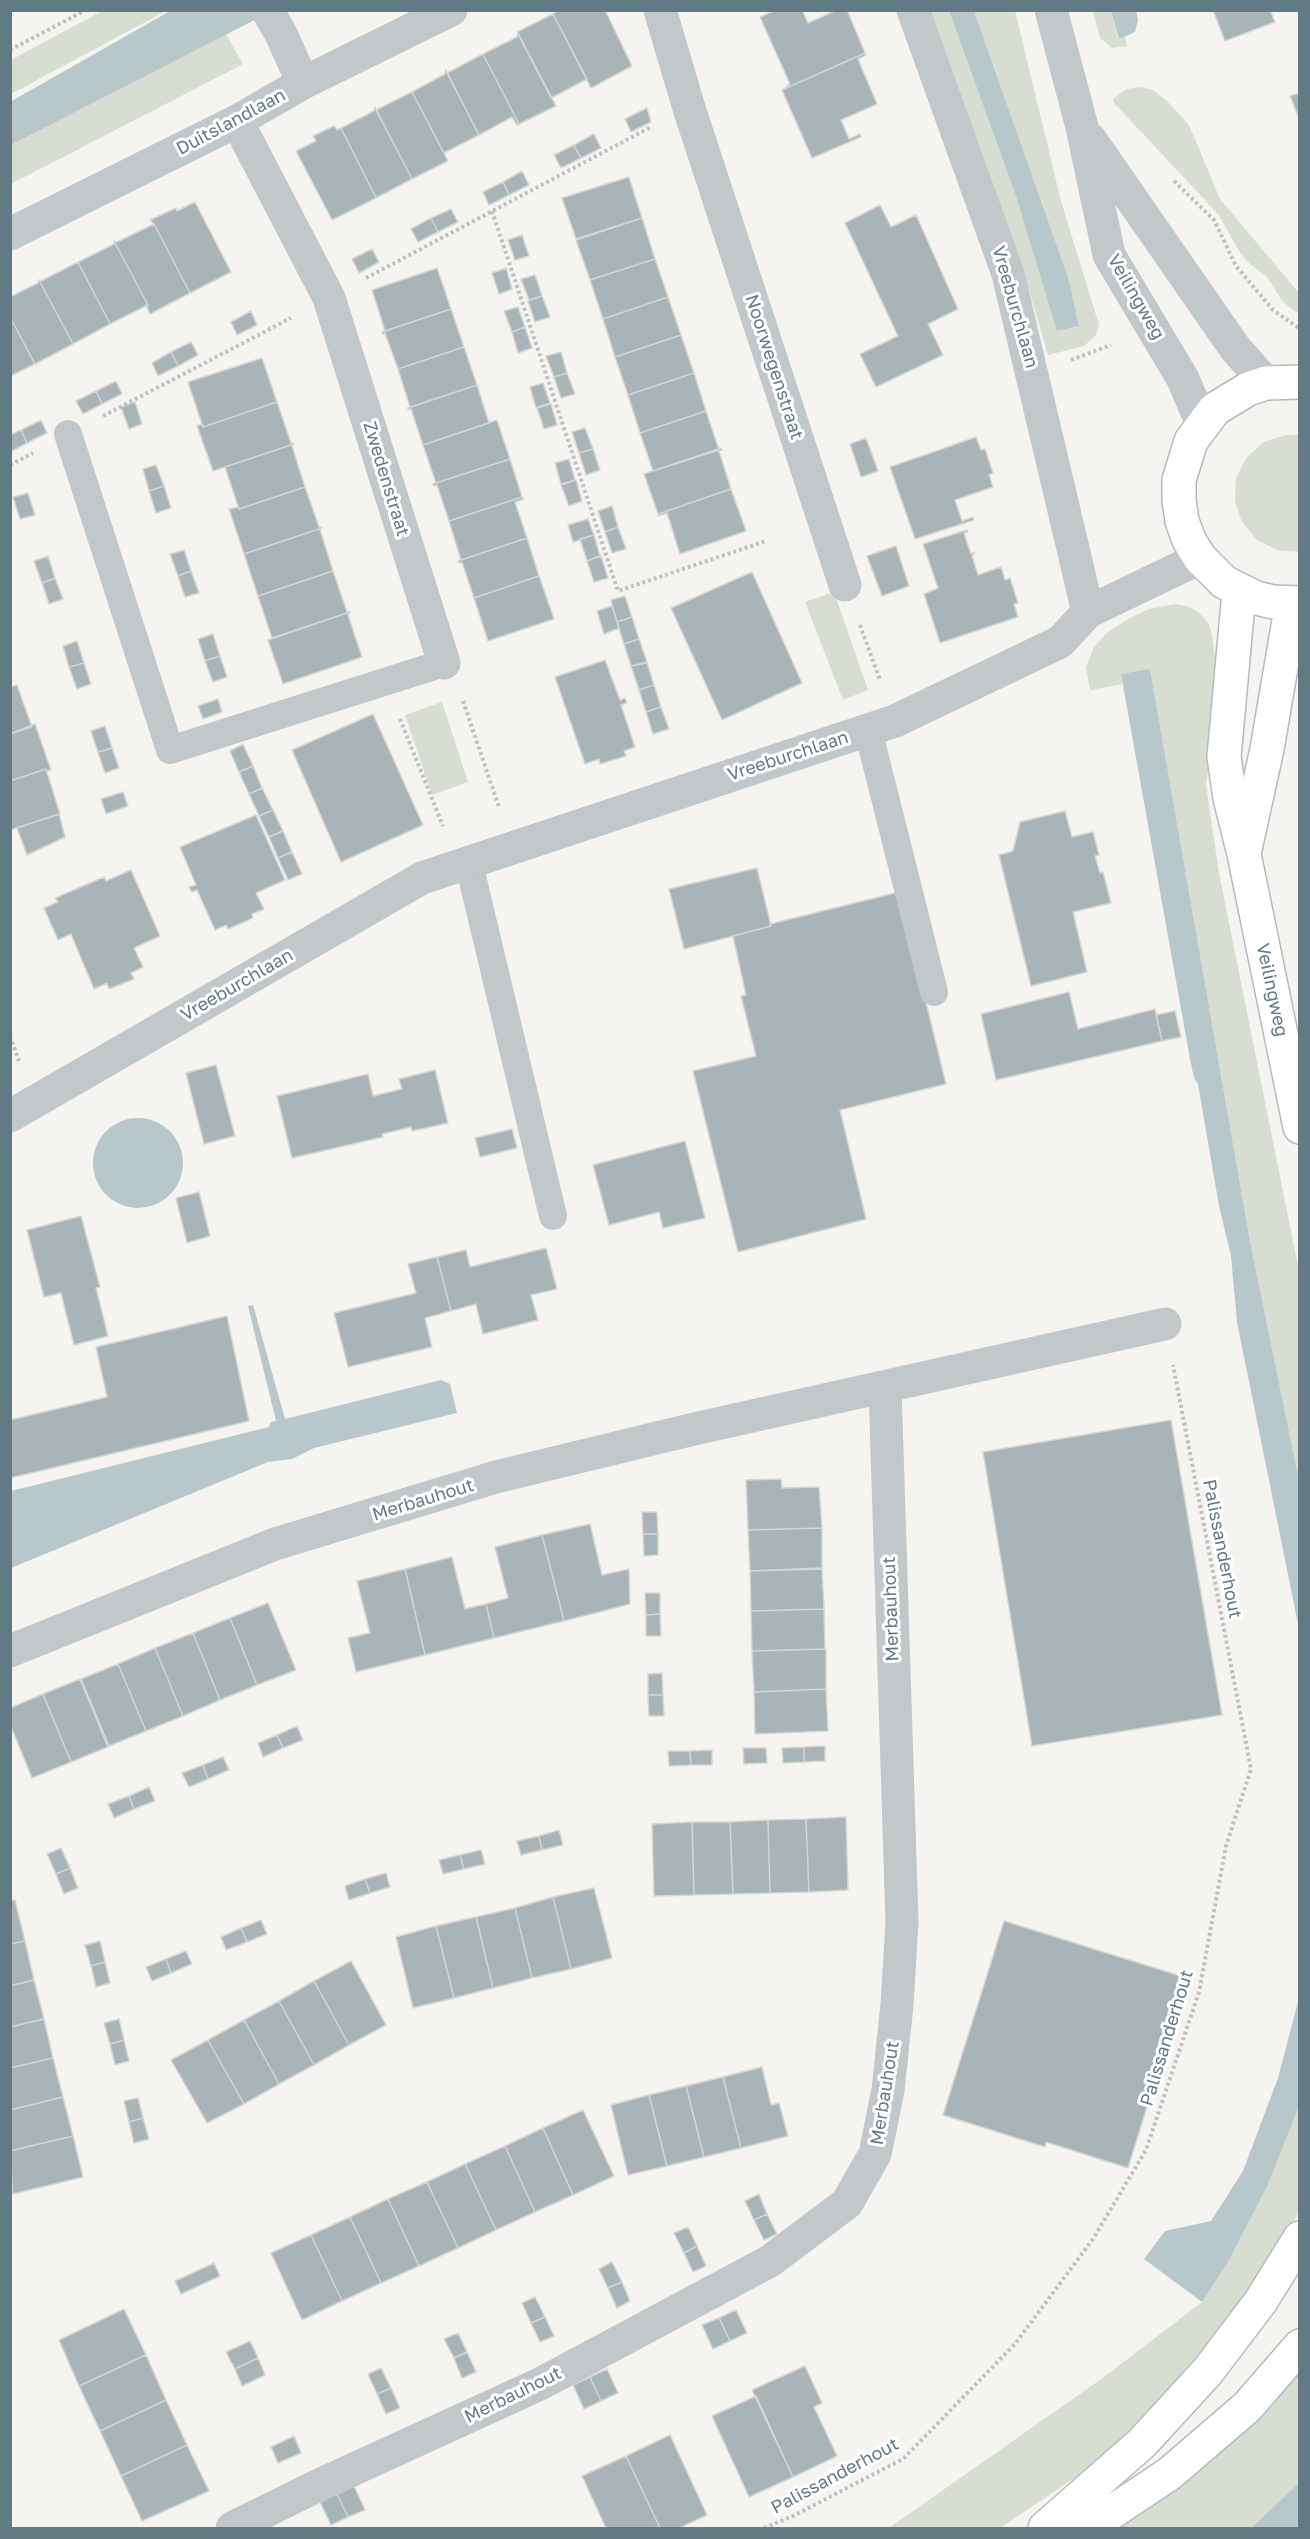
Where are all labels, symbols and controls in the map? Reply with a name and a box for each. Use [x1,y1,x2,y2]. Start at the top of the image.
street label: Duitslandlaan [173,84,289,160]
street label: Vreeburchlaan [987,244,1043,370]
street label: Veilingweg [1103,251,1169,343]
street label: Noorwegenstraat [740,292,808,442]
street label: Zwedenstraat [358,419,414,539]
street label: Vreeburchlaan [725,726,851,786]
street label: Veilingweg [1252,941,1292,1039]
street label: Vreeburchlaan [177,944,297,1026]
street label: Merbauhout [370,1474,476,1526]
street label: Palissanderhout [1198,1478,1246,1620]
street label: Merbauhout [878,1556,904,1662]
street label: Palissanderhout [1136,1967,1198,2109]
street label: Merbauhout [866,2039,904,2147]
street label: Merbauhout [461,2362,565,2428]
street label: Palissanderhout [768,2433,902,2519]

